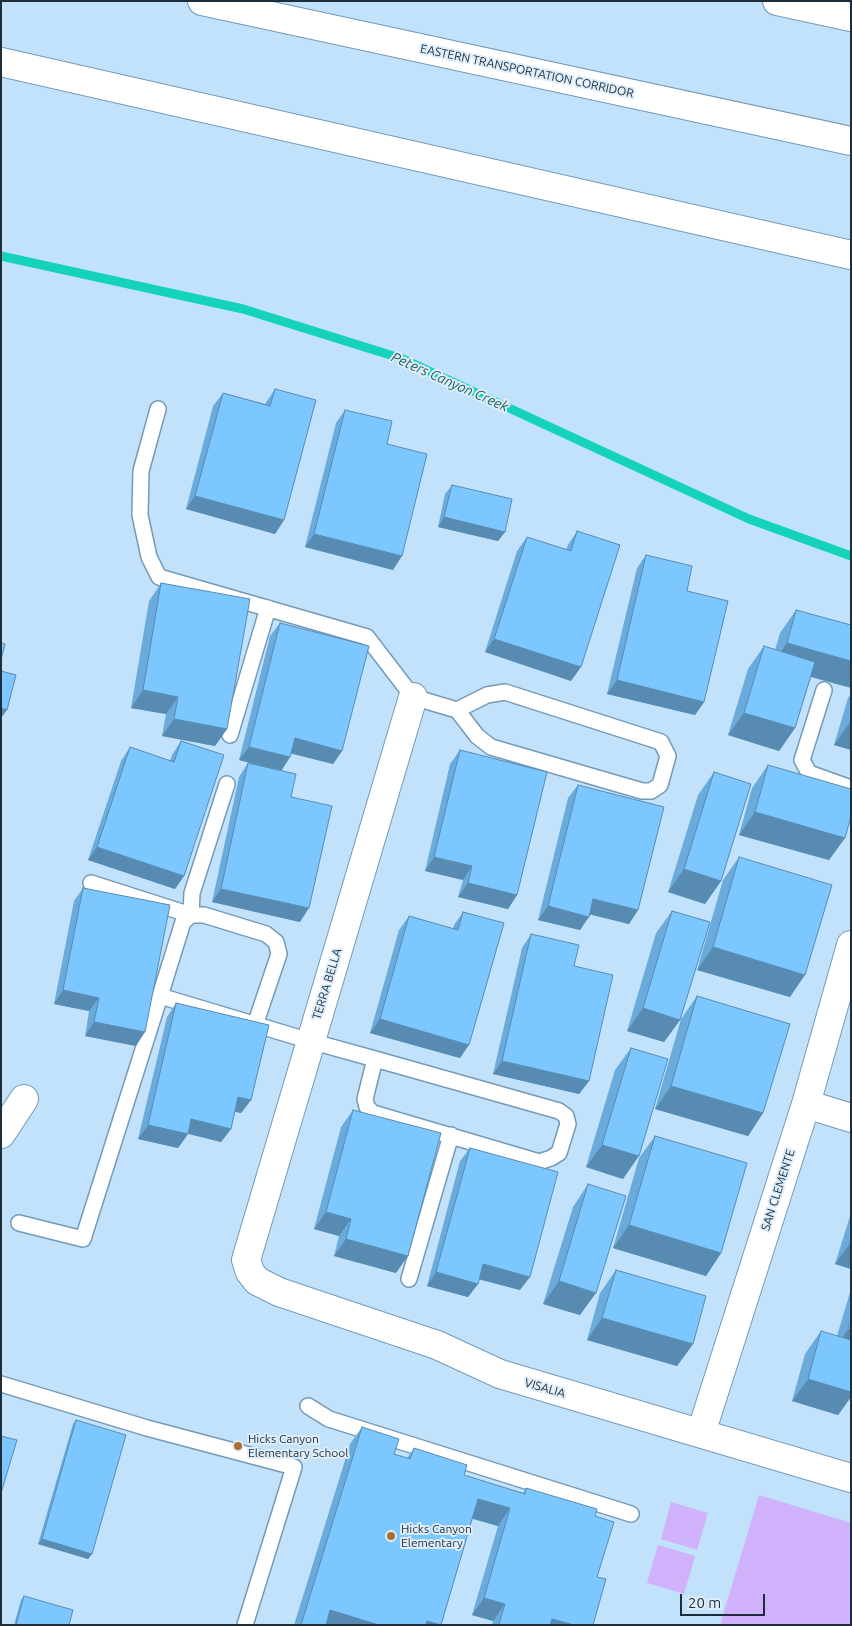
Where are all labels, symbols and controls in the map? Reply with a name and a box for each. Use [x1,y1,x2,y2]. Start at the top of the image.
street label: EASTERN TRANSPORTATION CORRIDOR [419,41,635,101]
water label: Peters Canyon Creek [389,349,511,415]
street label: TERRA BELLA [309,947,345,1021]
street label: SAN CLEMENTE [758,1147,798,1233]
street label: VISALIA [523,1375,567,1401]
place label: Hicks Canyon Elementary School [248,1432,348,1460]
marker: Hicks Canyon Elementary School [232,1440,244,1452]
place label: Hicks Canyon Elementary [401,1522,472,1550]
marker: Hicks Canyon Elementary [385,1530,397,1542]
scale bar [682,1584,767,1616]
text: 20 m [688,1594,721,1611]

